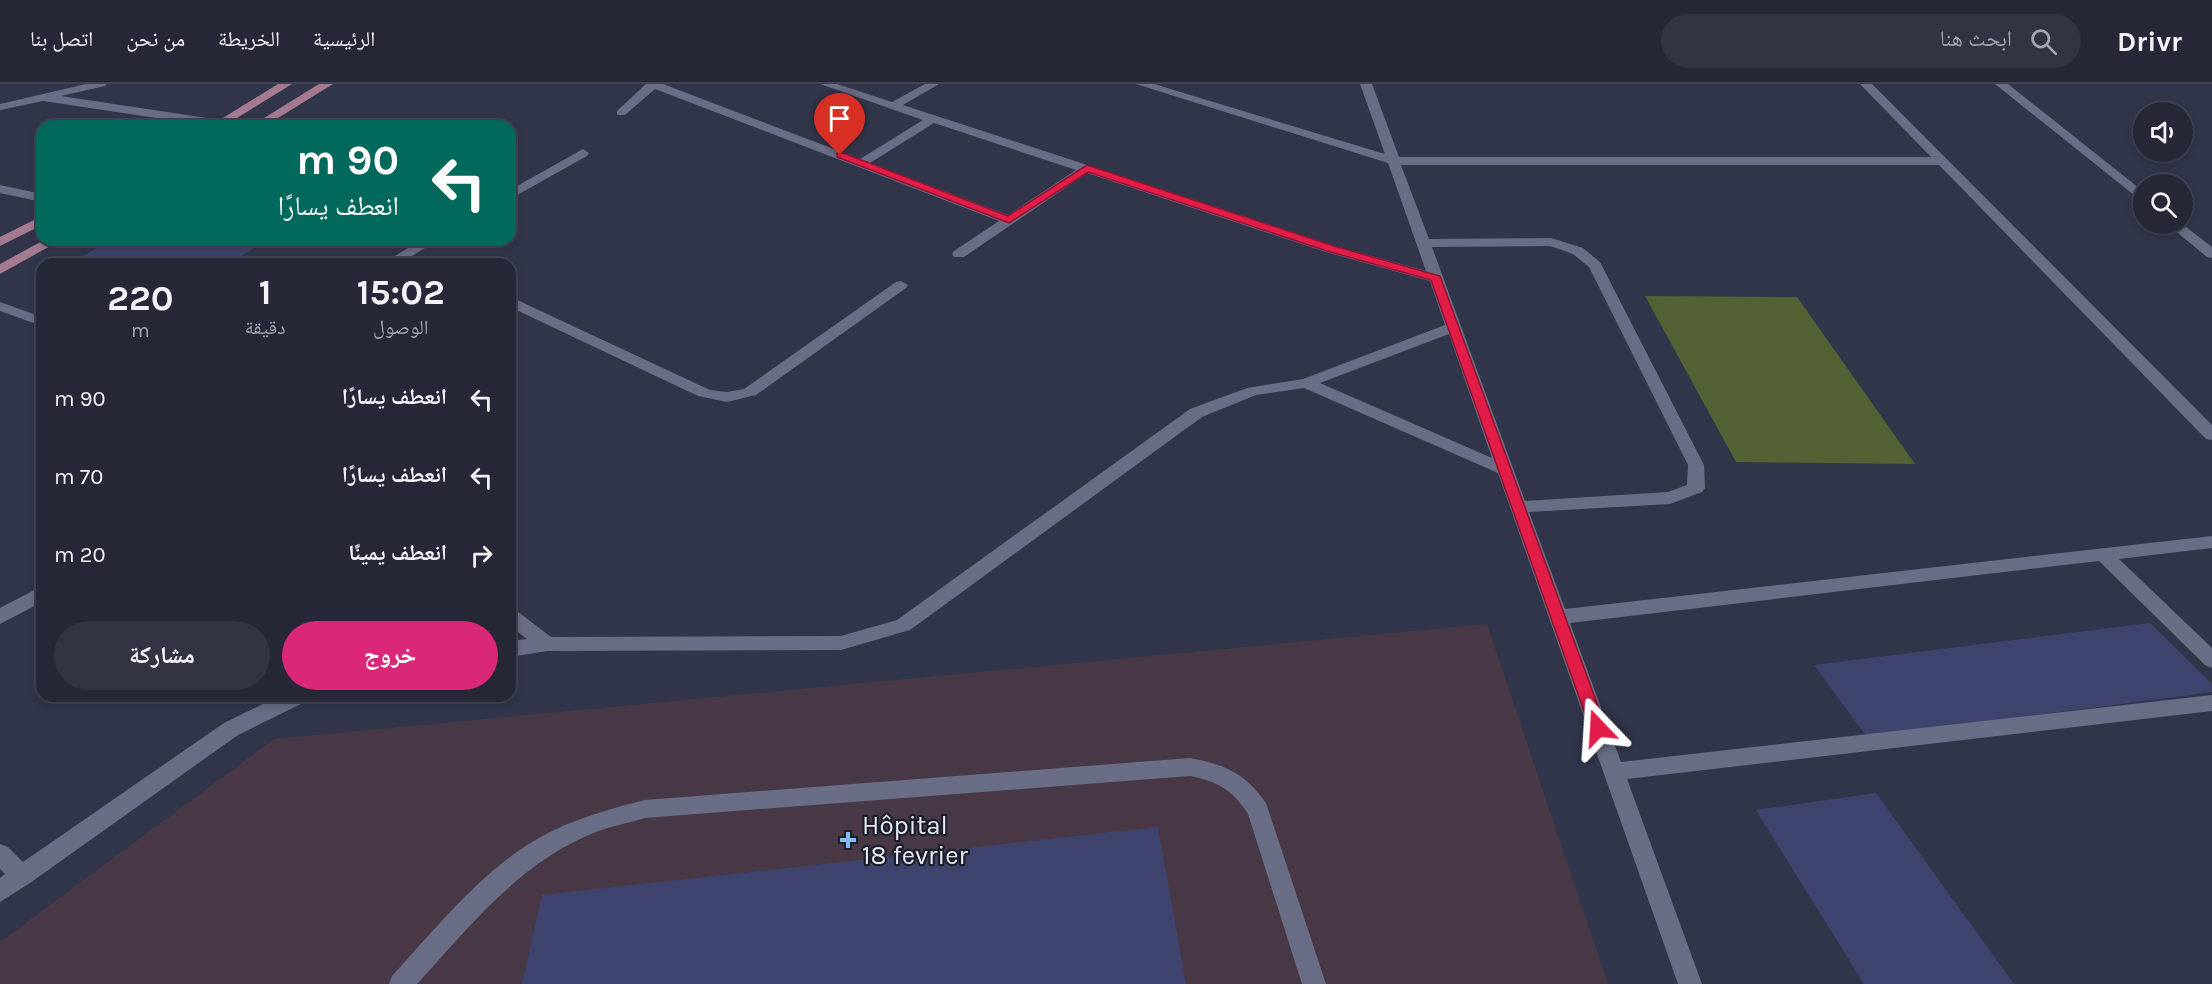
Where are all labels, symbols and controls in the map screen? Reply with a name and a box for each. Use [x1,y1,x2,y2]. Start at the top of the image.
search box [1661,14,2081,68]
icon: search [2027,25,2060,58]
text: Drivr [2117,25,2182,58]
text: ابحث هنا [1940,26,2012,52]
text: اتصل بنا [30,27,93,51]
text: من نحن [126,27,185,51]
text: الخريطة [218,27,280,51]
text: الرئيسية [313,27,375,51]
pin [814,93,865,155]
icon: arrive [823,102,856,135]
map controls [2133,102,2193,234]
button: sound [2133,102,2193,162]
text: 90 m [296,135,399,185]
icon: left [420,144,498,222]
button: search [2133,174,2193,234]
text: انعطف يسارًا [278,190,399,222]
text: 1 [259,271,272,313]
text: 15:02 [357,271,445,313]
text: 220 [107,277,174,319]
text: دقيقة [245,316,285,339]
text: الوصول [373,316,428,339]
text: m [131,319,150,342]
icon: left [465,383,498,416]
text: انعطف يسارًا [342,384,447,410]
text: 90 m [54,386,106,412]
icon: left [465,461,498,494]
text: انعطف يسارًا [342,462,447,488]
text: 70 m [54,464,103,490]
icon: right [465,539,498,572]
text: انعطف يمينًا [348,540,447,566]
text: 20 m [54,542,106,568]
button: مشاركة [54,621,270,690]
button: خروج [282,621,498,690]
position arrow [1566,696,1630,760]
place label: Hôpital 18 fevrier [862,810,969,871]
marker: Hôpital 18 fevrier [839,831,857,849]

